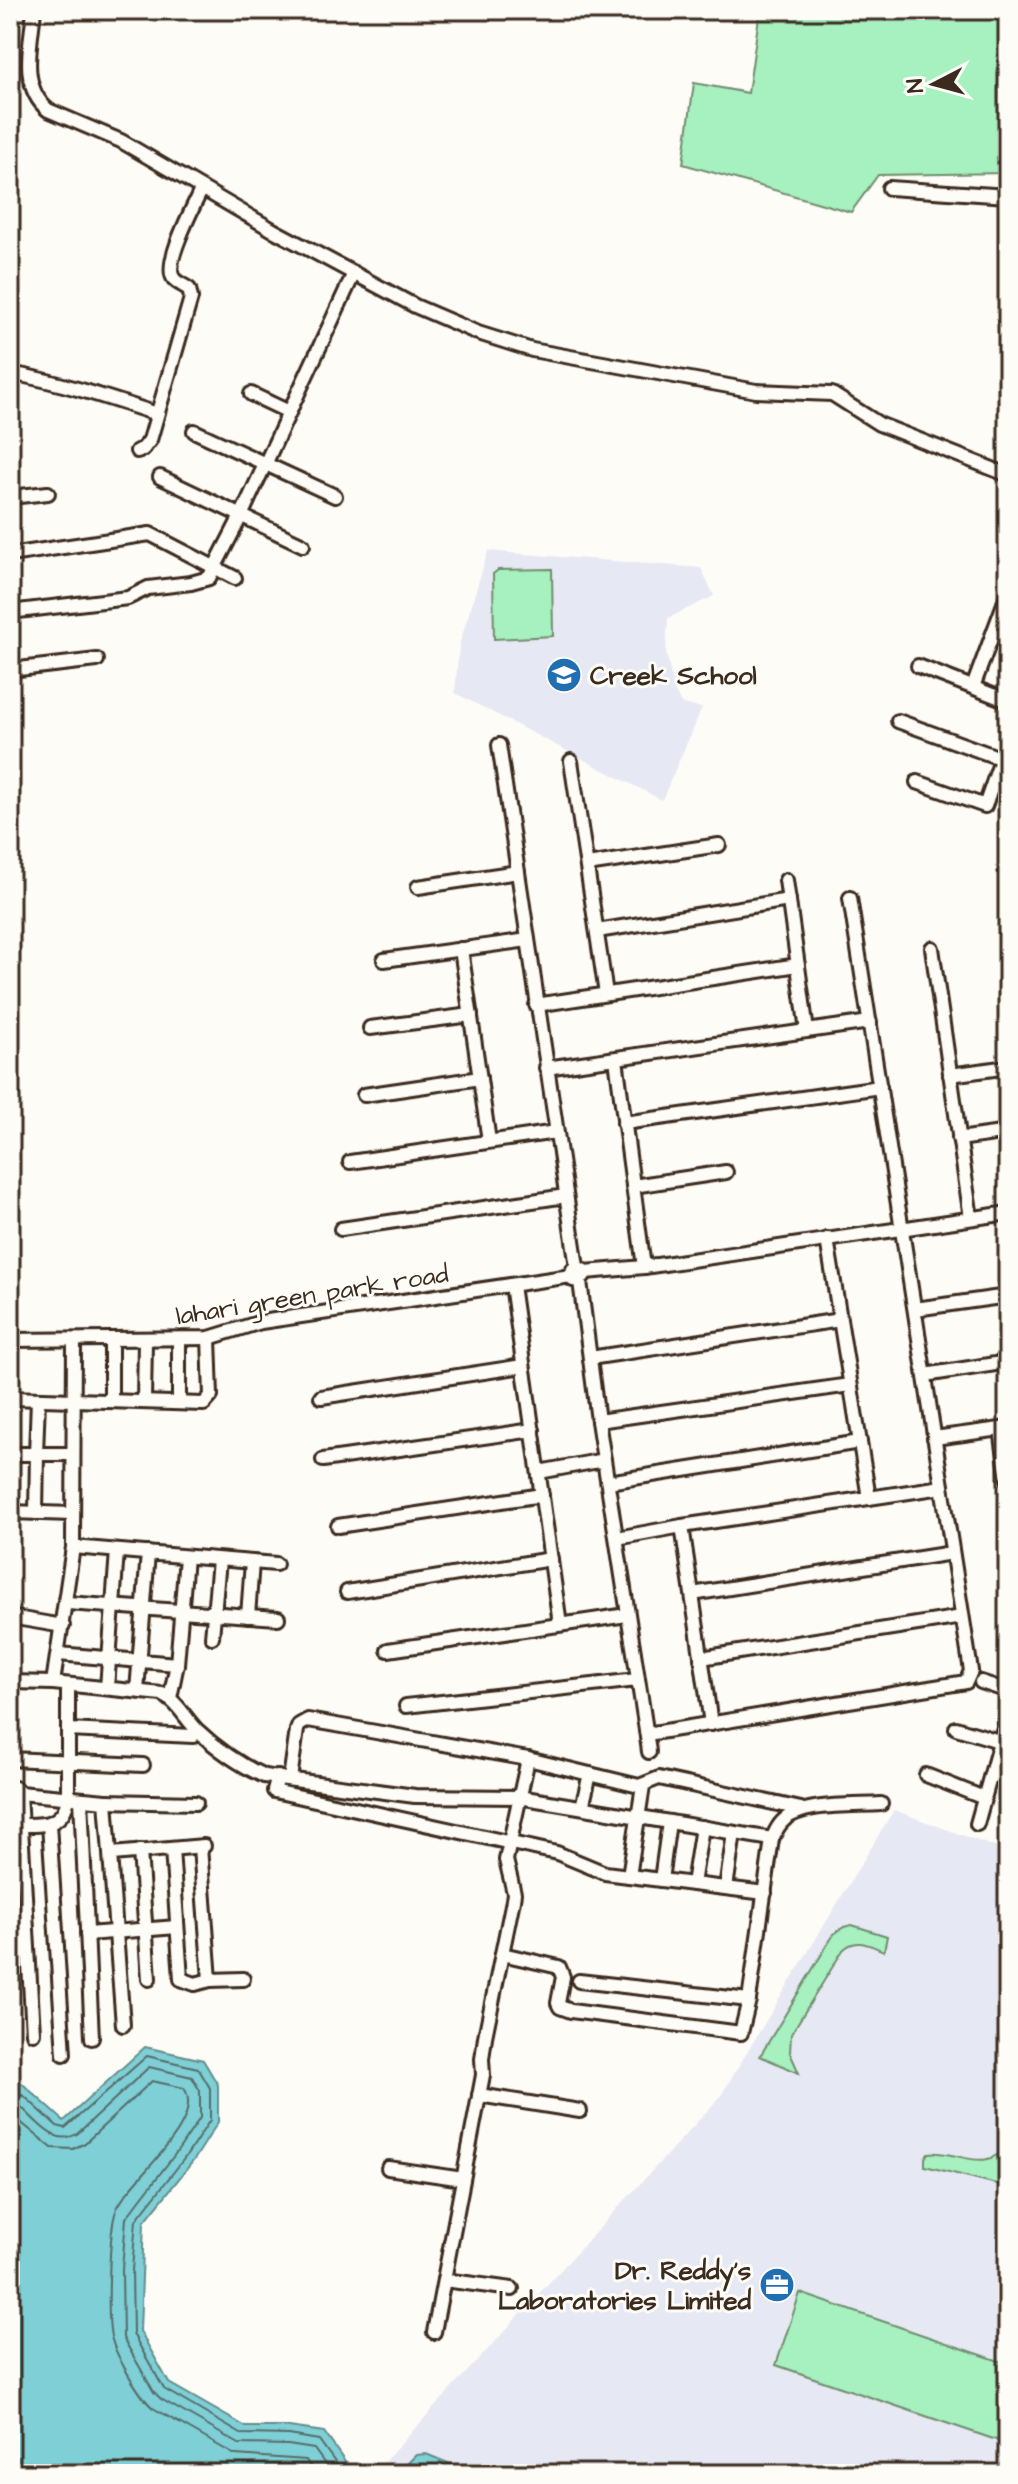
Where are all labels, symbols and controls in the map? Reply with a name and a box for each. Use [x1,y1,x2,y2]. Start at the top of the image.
north arrow [894,44,974,124]
text: N [899,77,932,94]
school or university icon: Creek School [545,656,583,694]
place label: Creek School [590,658,757,694]
street label: lahari green park road [173,1256,451,1336]
place label: Dr. Reddy's Laboratories Limited [498,2253,752,2319]
office icon: Dr. Reddy's Laboratories Limited [758,2266,796,2304]

